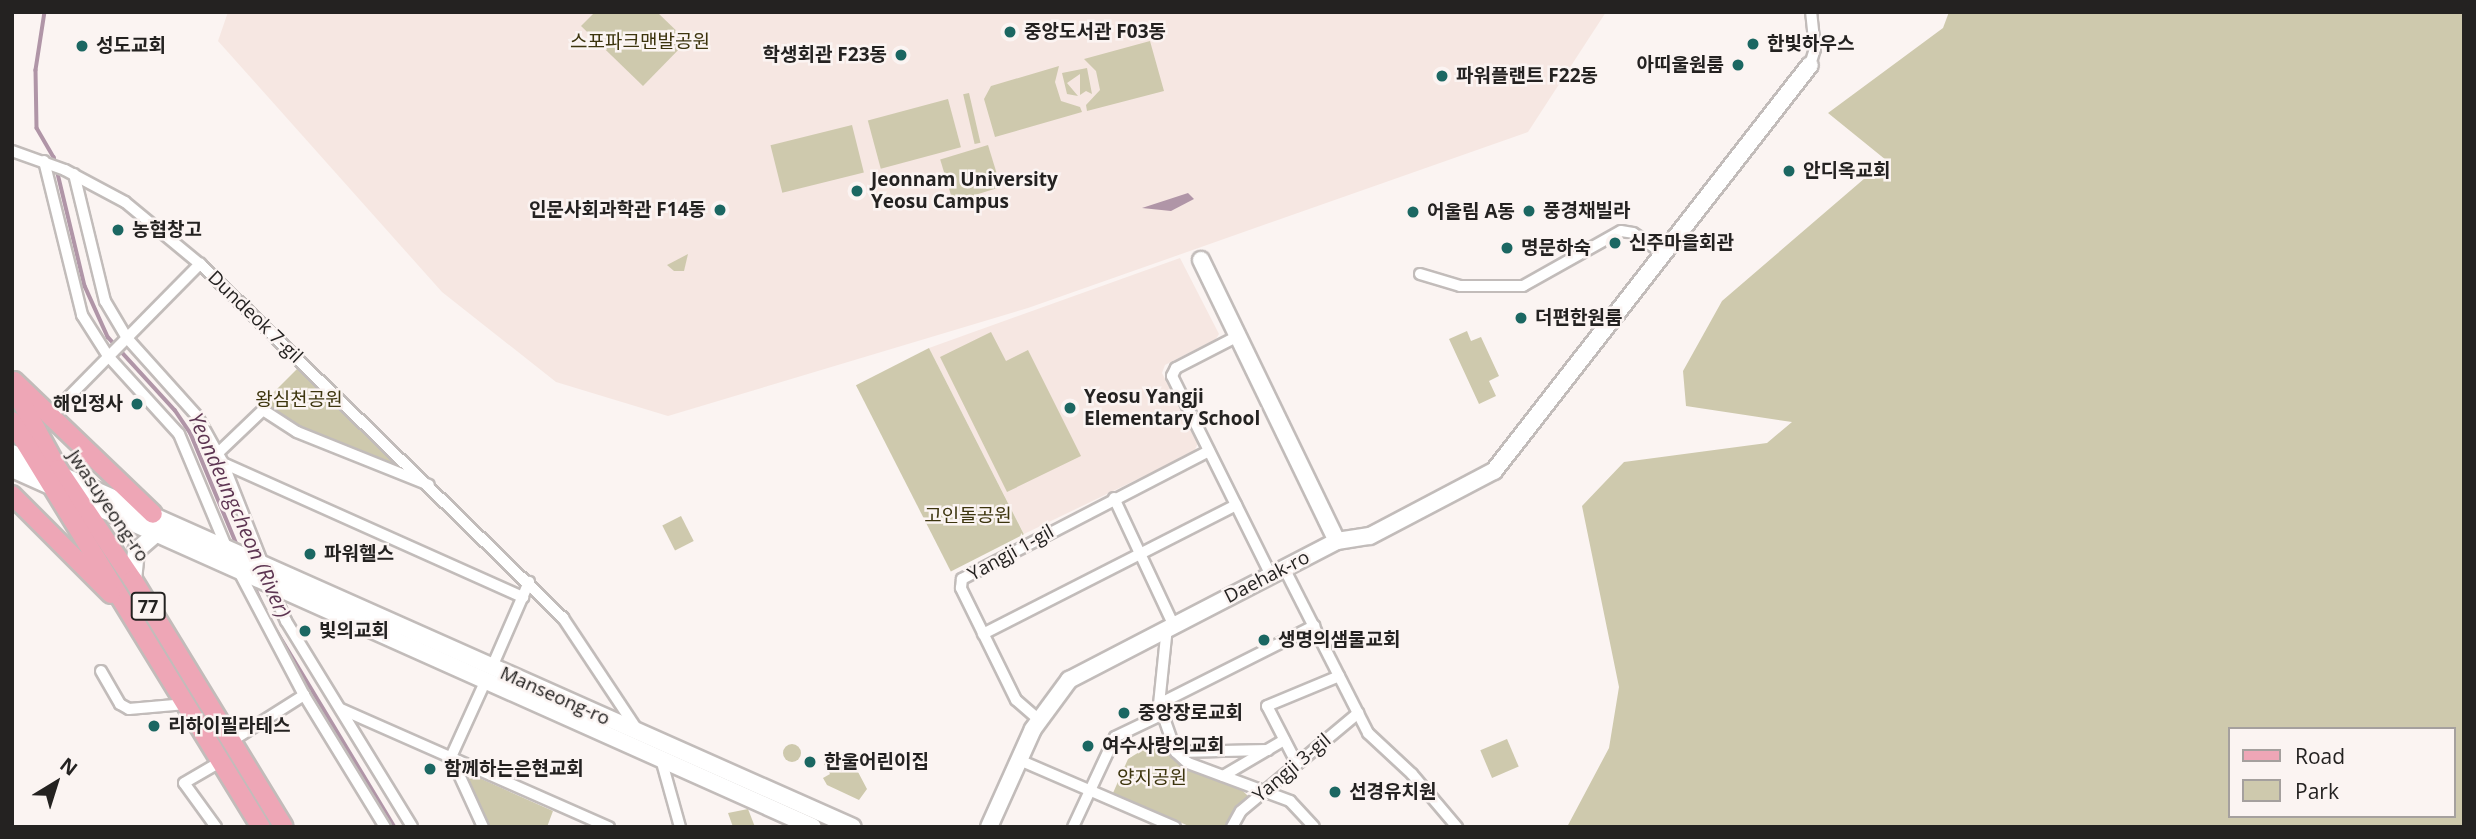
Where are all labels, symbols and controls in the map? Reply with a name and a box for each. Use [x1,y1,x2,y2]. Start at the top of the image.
place label: 중앙도서관 F03동 [1024,21,1166,43]
marker: 중앙도서관 F03동 [1002,24,1018,40]
park label: 스포파크맨발공원 [570,31,710,53]
place label: 한빛하우스 [1767,33,1854,55]
place label: 성도교회 [96,35,166,57]
marker: 한빛하우스 [1745,36,1761,52]
marker: 성도교회 [74,38,90,54]
place label: 학생회관 F23동 [763,44,887,66]
marker: 학생회관 F23동 [893,47,909,63]
place label: 아띠울원룸 [1637,54,1724,76]
marker: 아띠울원룸 [1730,57,1746,73]
place label: 파워플랜트 F22동 [1456,65,1598,87]
marker: 파워플랜트 F22동 [1434,68,1450,84]
place label: 안디옥교회 [1803,160,1890,182]
marker: 안디옥교회 [1781,163,1797,179]
place label: Jeonnam University Yeosu Campus [871,169,1058,213]
marker: Jeonnam University Yeosu Campus [849,183,865,199]
place label: 인문사회과학관 F14동 [529,199,706,221]
place label: 풍경채빌라 [1543,200,1630,222]
place label: 어울림 A동 [1427,201,1515,223]
marker: 인문사회과학관 F14동 [712,202,728,218]
marker: 풍경채빌라 [1521,203,1537,219]
marker: 어울림 A동 [1405,204,1421,220]
place label: 농협창고 [132,219,202,241]
marker: 농협창고 [110,222,126,238]
place label: 신주마을회관 [1629,232,1734,254]
marker: 신주마을회관 [1607,235,1623,251]
place label: 명문하숙 [1521,237,1591,259]
marker: 명문하숙 [1499,240,1515,256]
street label: Dundeok 7-gil [203,266,307,368]
place label: 더편한원룸 [1535,307,1622,329]
marker: 더편한원룸 [1513,310,1529,326]
place label: Yeosu Yangji Elementary School [1084,386,1260,430]
park label: 왕심천공원 [255,389,343,411]
place label: 해인정사 [53,393,123,415]
marker: 해인정사 [129,396,145,412]
marker: Yeosu Yangji Elementary School [1062,400,1078,416]
water label: Yeondeungcheon (River) [183,409,297,621]
street label: Jwasuyeong-ro [62,446,154,566]
park label: 고인돌공원 [924,505,1012,527]
street label: Yangji 1-gil [964,520,1058,586]
place label: 파워헬스 [324,543,394,565]
marker: 파워헬스 [302,546,318,562]
street label: Daehak-ro [1221,546,1313,608]
road number: 77 [130,592,166,620]
place label: 빛의교회 [319,620,389,642]
marker: 빛의교회 [297,623,313,639]
place label: 생명의샘물교회 [1278,629,1400,651]
marker: 생명의샘물교회 [1256,632,1272,648]
street label: Manseong-ro [497,662,613,730]
place label: 중앙장로교회 [1138,702,1243,724]
marker: 중앙장로교회 [1116,705,1132,721]
place label: 리하이필라테스 [168,715,290,737]
marker: 리하이필라테스 [146,718,162,734]
legend [2228,727,2455,818]
street label: Yangji 3-gil [1248,729,1336,807]
place label: 여수사랑의교회 [1102,735,1224,757]
marker: 여수사랑의교회 [1080,738,1096,754]
text: Road [2295,742,2345,770]
north arrow [21,748,91,818]
text: N [55,751,83,781]
place label: 한울어린이집 [824,751,929,773]
marker: 한울어린이집 [802,754,818,770]
place label: 함께하는은현교회 [444,758,584,780]
marker: 함께하는은현교회 [422,761,438,777]
park label: 양지공원 [1117,767,1187,789]
text: Park [2295,777,2339,805]
place label: 선경유치원 [1349,781,1436,803]
marker: 선경유치원 [1327,784,1343,800]

